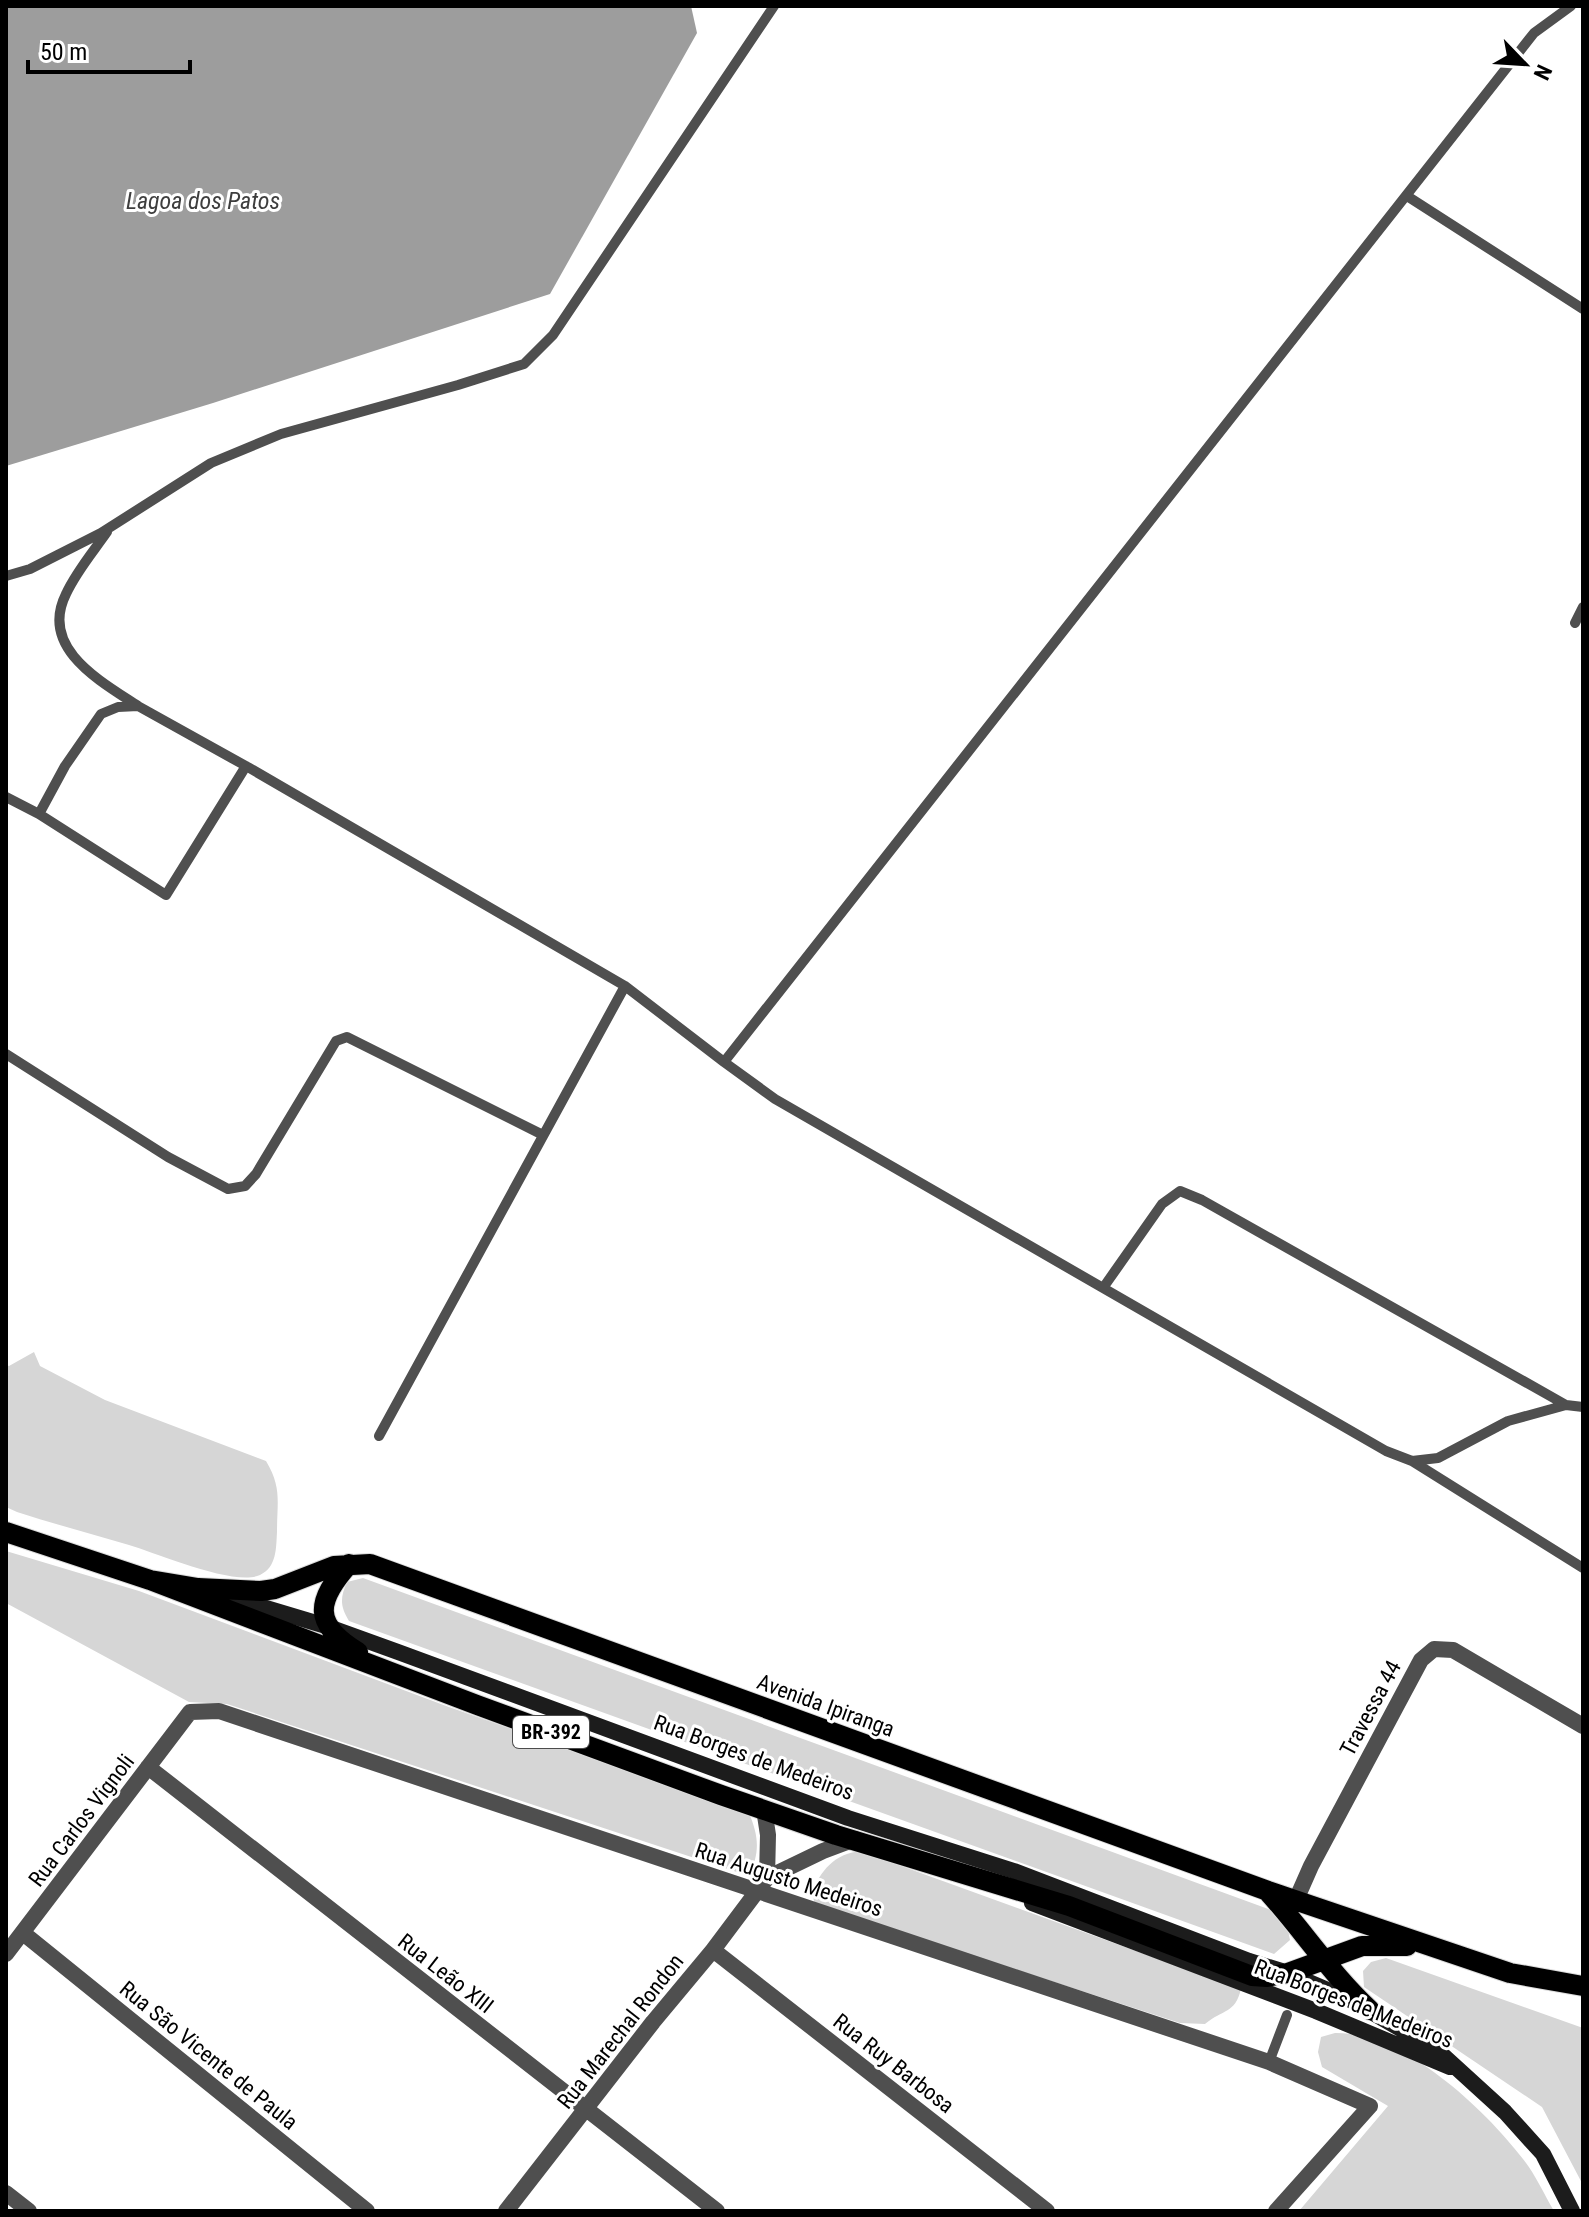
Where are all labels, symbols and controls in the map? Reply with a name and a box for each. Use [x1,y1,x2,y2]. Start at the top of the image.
scale bar [28,24,190,74]
north arrow [1485,24,1565,104]
text: 50 m [40,38,87,66]
text: N [1528,61,1557,84]
water label: Lagoa dos Patos [126,187,280,215]
street label: Travessa 44 [1335,1656,1406,1760]
street label: Avenida Ipiranga [754,1669,898,1742]
street label: Rua Borges de Medeiros [651,1710,857,1805]
road number: BR-392 [513,1716,589,1748]
street label: Rua Carlos Vignoli [24,1749,139,1891]
street label: Rua Augusto Medeiros [692,1837,886,1922]
street label: Rua Leão XIII [393,1928,498,2018]
street label: Rua Marechal Rondon [552,1949,689,2114]
street label: Rua Borges de Medeiros [1251,1954,1457,2053]
street label: Rua São Vicente de Paula [115,1976,303,2135]
street label: Rua Ruy Barbosa [828,2009,959,2118]

